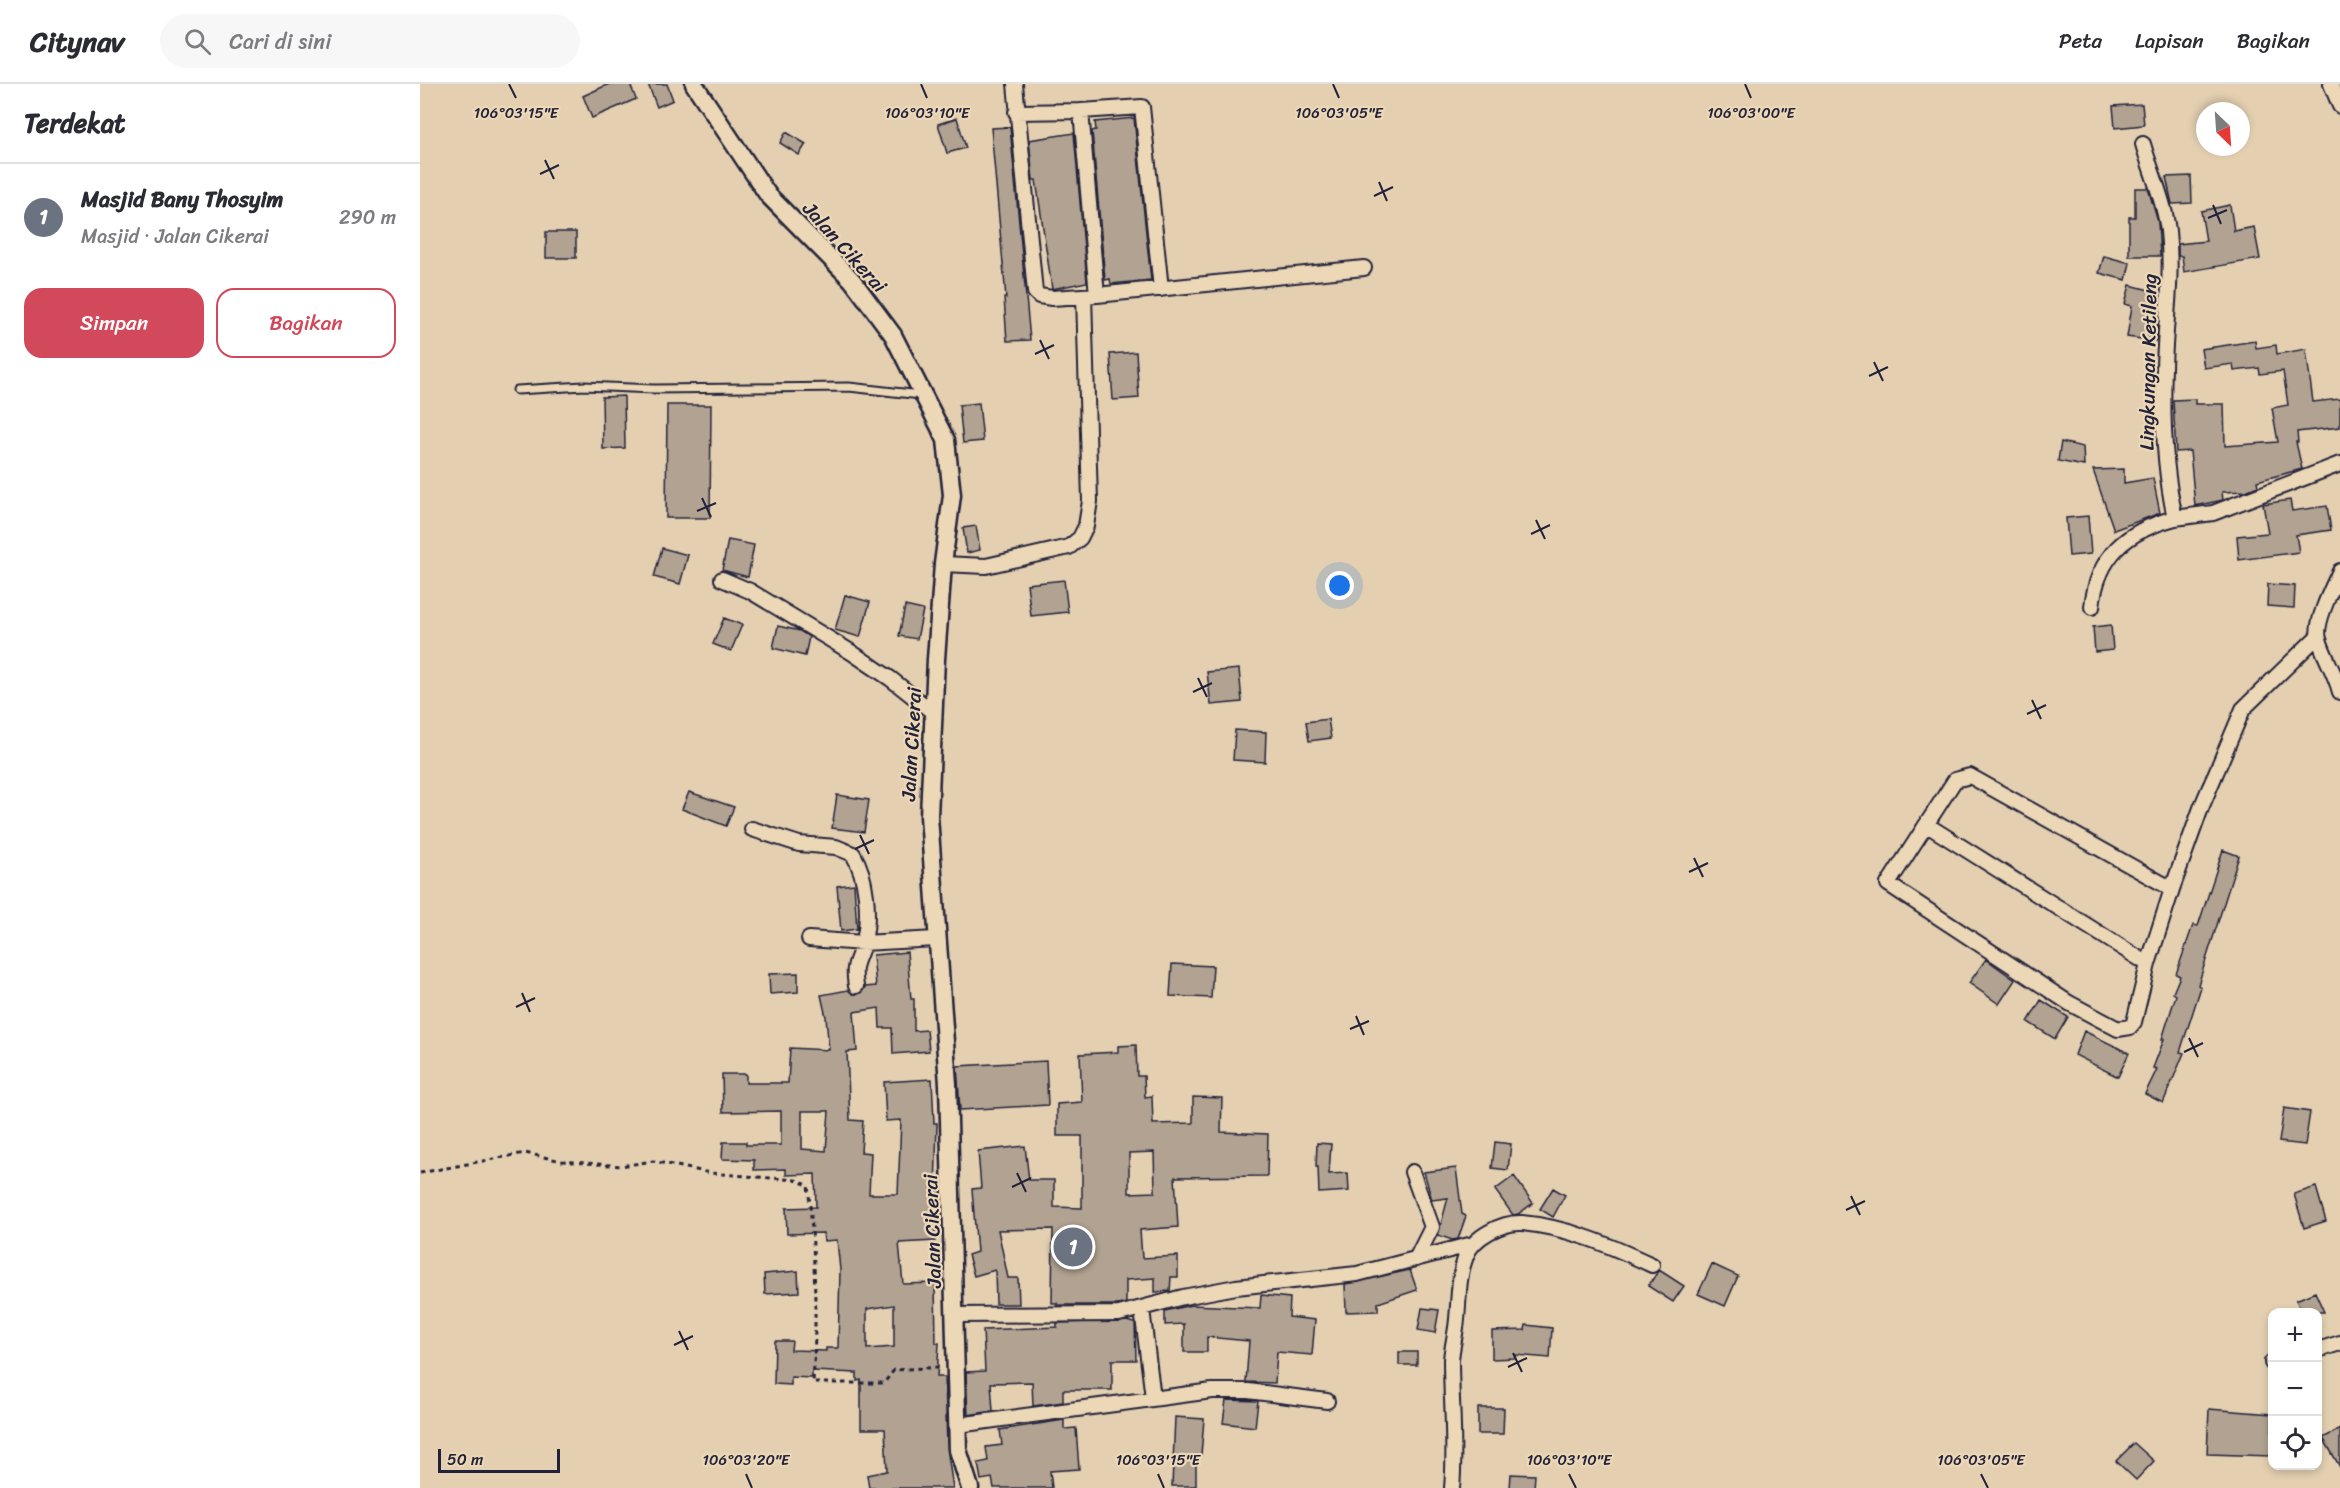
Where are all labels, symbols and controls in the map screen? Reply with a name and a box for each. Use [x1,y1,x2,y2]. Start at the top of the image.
search box [160,14,580,68]
text: Citynav [30,17,124,66]
text: Cari di sini [229,22,331,61]
text: Peta [2059,22,2102,60]
text: Lapisan [2135,22,2204,60]
text: Bagikan [2237,22,2310,60]
icon: search [181,25,214,58]
text: Terdekat [24,100,125,146]
text: 106°03'15"E [474,100,560,126]
text: 106°03'10"E [885,100,971,126]
text: 106°03'05"E [1295,100,1384,126]
text: 106°03'00"E [1707,100,1796,126]
north arrow [2196,102,2250,156]
text: Masjid Bany Thosyim [81,180,283,219]
street label: Jalan Cikerai [793,193,896,302]
text: 1 [39,200,48,235]
text: 290 m [339,200,396,235]
text: Masjid · Jalan Cikerai [81,219,269,254]
street label: Lingkungan Ketileng [2129,273,2168,451]
button: Simpan [24,288,204,358]
button: Bagikan [216,288,396,358]
your location [1325,571,1354,600]
street label: Jalan Cikerai [891,686,932,803]
street label: Jalan Cikerai [913,1173,952,1289]
pin: 1 [1054,1224,1092,1270]
map controls [2268,1308,2322,1470]
button: + [2268,1308,2322,1362]
button: − [2268,1362,2322,1416]
button: locate [2268,1416,2322,1470]
text: 50 m [447,1445,483,1474]
scale bar [438,1446,560,1474]
text: 106°03'20"E [703,1447,791,1473]
text: 106°03'15"E [1116,1447,1202,1473]
text: 106°03'10"E [1527,1447,1613,1473]
text: 106°03'05"E [1937,1447,2026,1473]

